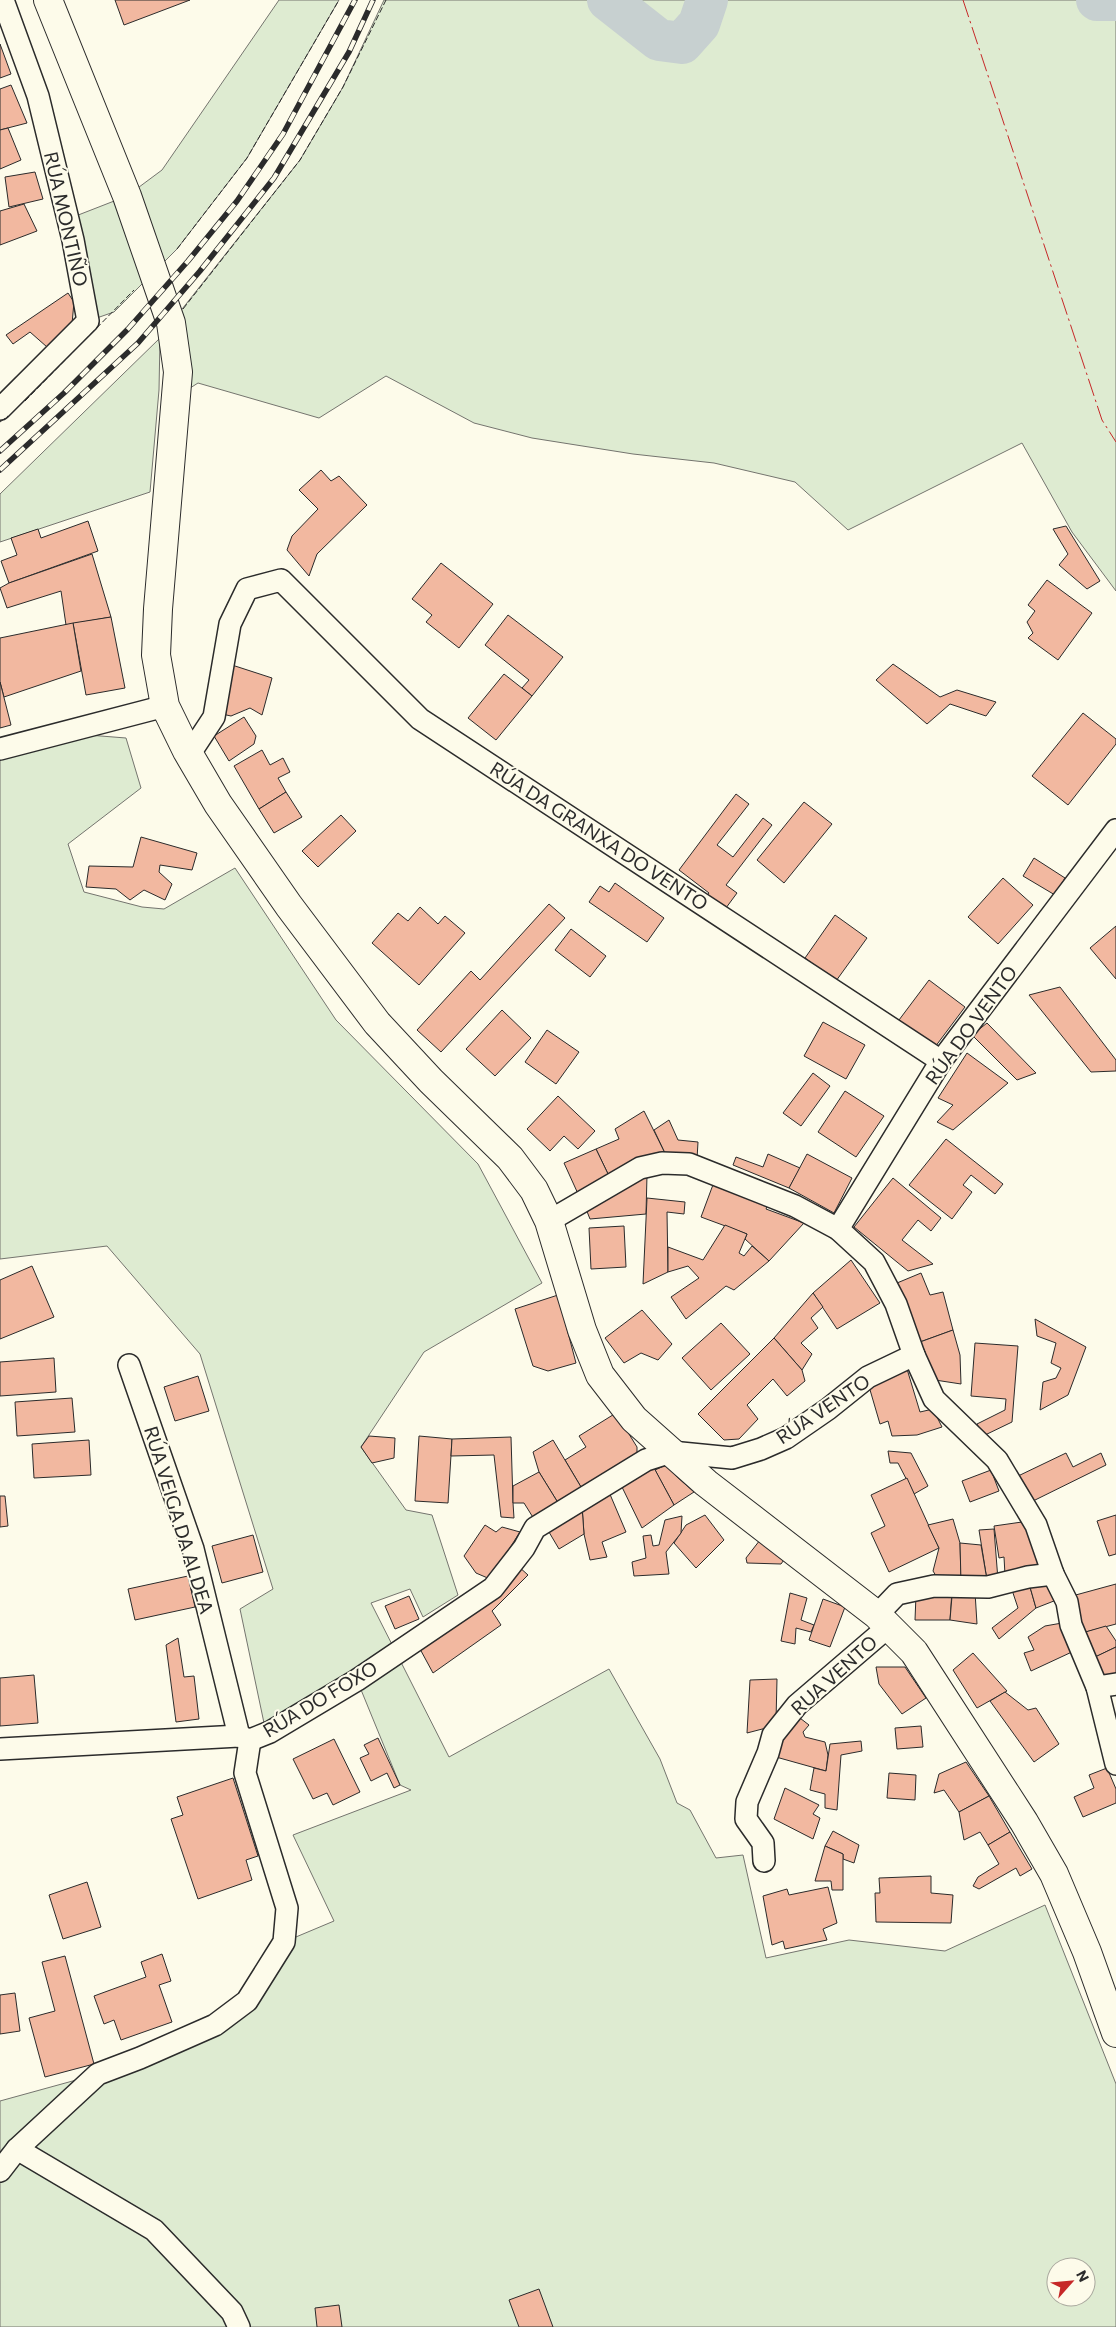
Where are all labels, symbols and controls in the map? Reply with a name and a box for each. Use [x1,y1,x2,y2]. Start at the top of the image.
street label: RÚA MONTIÑO [40,149,94,288]
street label: RÚA DA GRANXA DO VENTO [486,756,713,915]
street label: RÚA DO VENTO [919,960,1021,1089]
street label: RÚA VENTO [771,1368,874,1448]
street label: RÚA VEIGA DA ALDEA [140,1423,220,1617]
street label: RUA VENTO [786,1630,882,1719]
street label: RÚA DO FOXO [258,1655,381,1742]
north arrow [1046,2257,1096,2307]
text: N [1073,2267,1093,2284]

